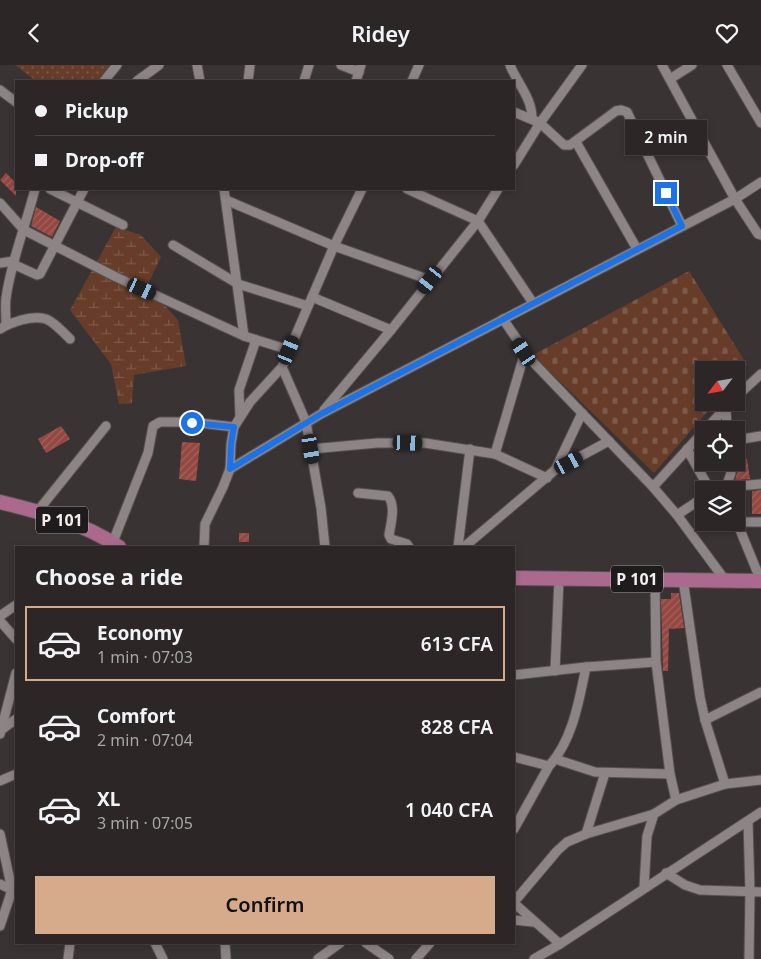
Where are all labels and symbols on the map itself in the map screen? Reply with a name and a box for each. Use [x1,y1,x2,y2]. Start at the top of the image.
callout: 2 min [625,121,707,155]
route end [655,182,677,204]
car [414,264,445,296]
car [125,276,158,302]
car [276,333,301,367]
car [509,335,538,369]
north arrow [695,361,745,411]
route start [181,412,203,434]
car [301,433,320,465]
car [392,435,423,451]
car [552,449,585,477]
road number: P 101 [36,507,88,533]
road number: P 101 [611,565,663,593]

